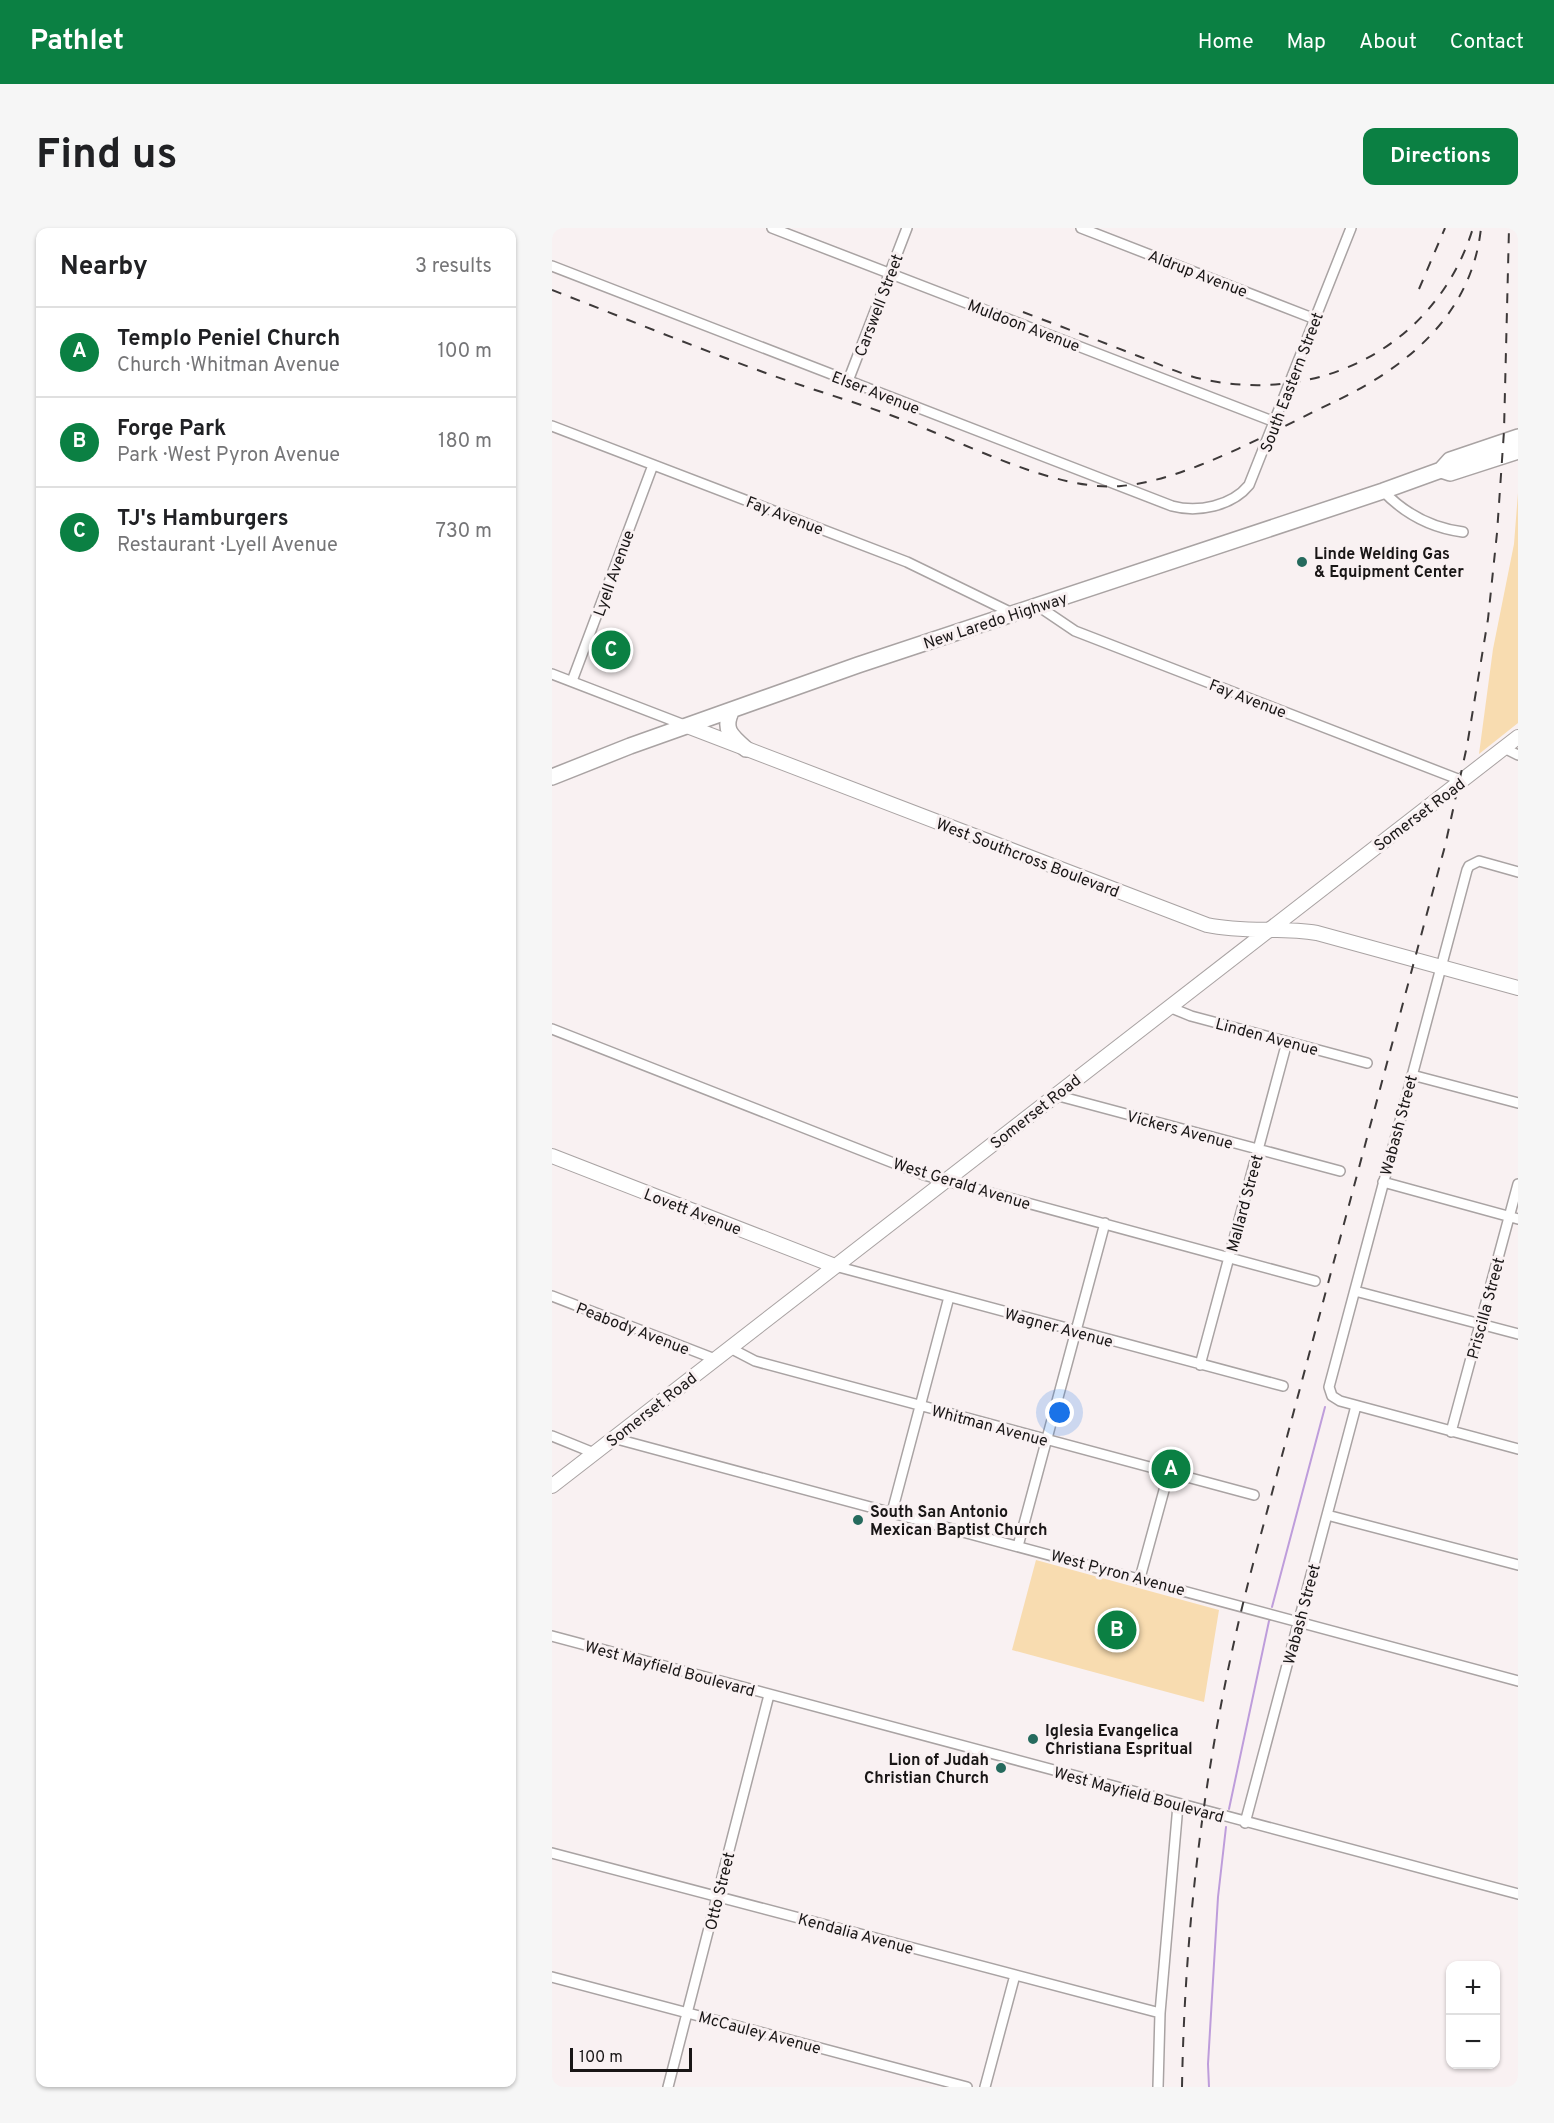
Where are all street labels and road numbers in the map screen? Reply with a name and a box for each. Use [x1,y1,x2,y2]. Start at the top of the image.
street label: Aldrup Avenue [1145,247,1250,303]
street label: Carswell Street [851,252,909,360]
street label: Muldoon Avenue [964,296,1082,357]
street label: South Eastern Street [1257,310,1329,456]
street label: Elser Avenue [828,368,922,420]
street label: Fay Avenue [743,493,826,541]
street label: Lyell Avenue [590,528,640,620]
street label: New Laredo Highway [921,589,1070,655]
street label: Fay Avenue [1206,676,1289,724]
street label: Somerset Road [1370,775,1470,857]
street label: West Southcross Boulevard [933,815,1122,903]
street label: Linden Avenue [1213,1015,1320,1061]
street label: Somerset Road [987,1071,1086,1154]
street label: Wabash Street [1377,1073,1423,1178]
street label: Vickers Avenue [1124,1107,1235,1155]
street label: Mallard Street [1223,1152,1269,1255]
street label: West Gerald Avenue [890,1155,1033,1215]
street label: Lovett Avenue [641,1185,744,1241]
street label: Priscilla Street [1464,1256,1510,1361]
street label: Peabody Avenue [573,1299,692,1361]
street label: Wagner Avenue [1002,1305,1115,1353]
street label: Somerset Road [603,1369,702,1452]
street label: Whitman Avenue [929,1402,1050,1452]
street label: West Pyron Avenue [1048,1546,1187,1601]
street label: Wabash Street [1280,1562,1326,1667]
street label: West Mayfield Boulevard [582,1638,757,1702]
street label: West Mayfield Boulevard [1051,1764,1226,1828]
street label: Otto Street [702,1850,740,1933]
street label: Kendalia Avenue [795,1910,915,1960]
street label: McCauley Avenue [696,2008,823,2060]

